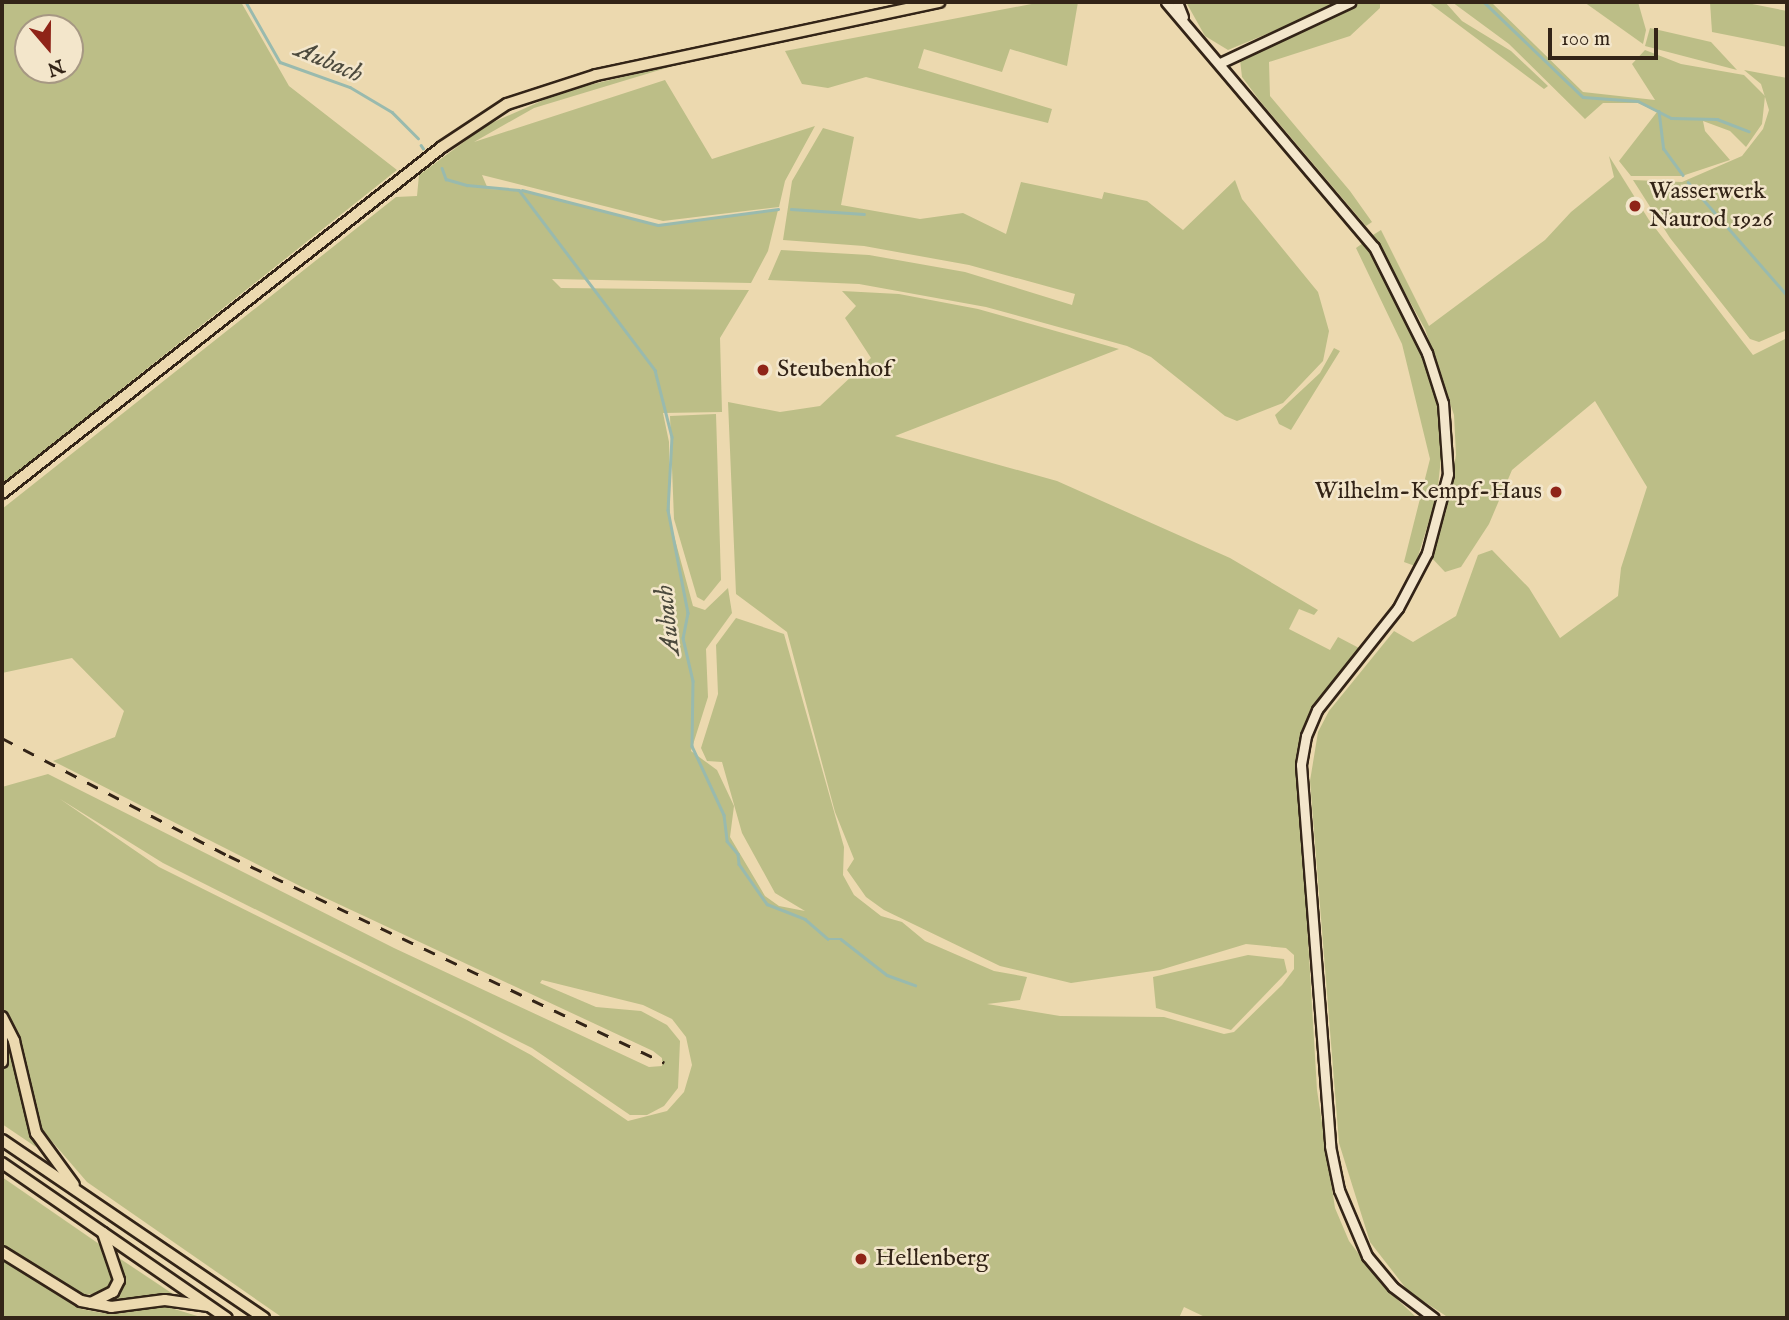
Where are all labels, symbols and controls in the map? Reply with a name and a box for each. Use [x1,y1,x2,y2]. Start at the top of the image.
north arrow [14,14,84,84]
scale bar [1551,14,1661,58]
text: 100 m [1561,26,1610,53]
water label: Aubach [291,34,367,90]
text: N [44,53,67,81]
place label: Wasserwerk Naurod 1926 [1649,178,1773,234]
marker: Wasserwerk Naurod 1926 [1627,198,1643,214]
place label: Steubenhof [777,356,892,384]
marker: Steubenhof [755,362,771,378]
place label: Wilhelm-Kempf-Haus [1315,478,1542,506]
marker: Wilhelm-Kempf-Haus [1548,484,1564,500]
water label: Aubach [649,583,687,657]
place label: Hellenberg [875,1245,989,1273]
marker: Hellenberg [853,1251,869,1267]

